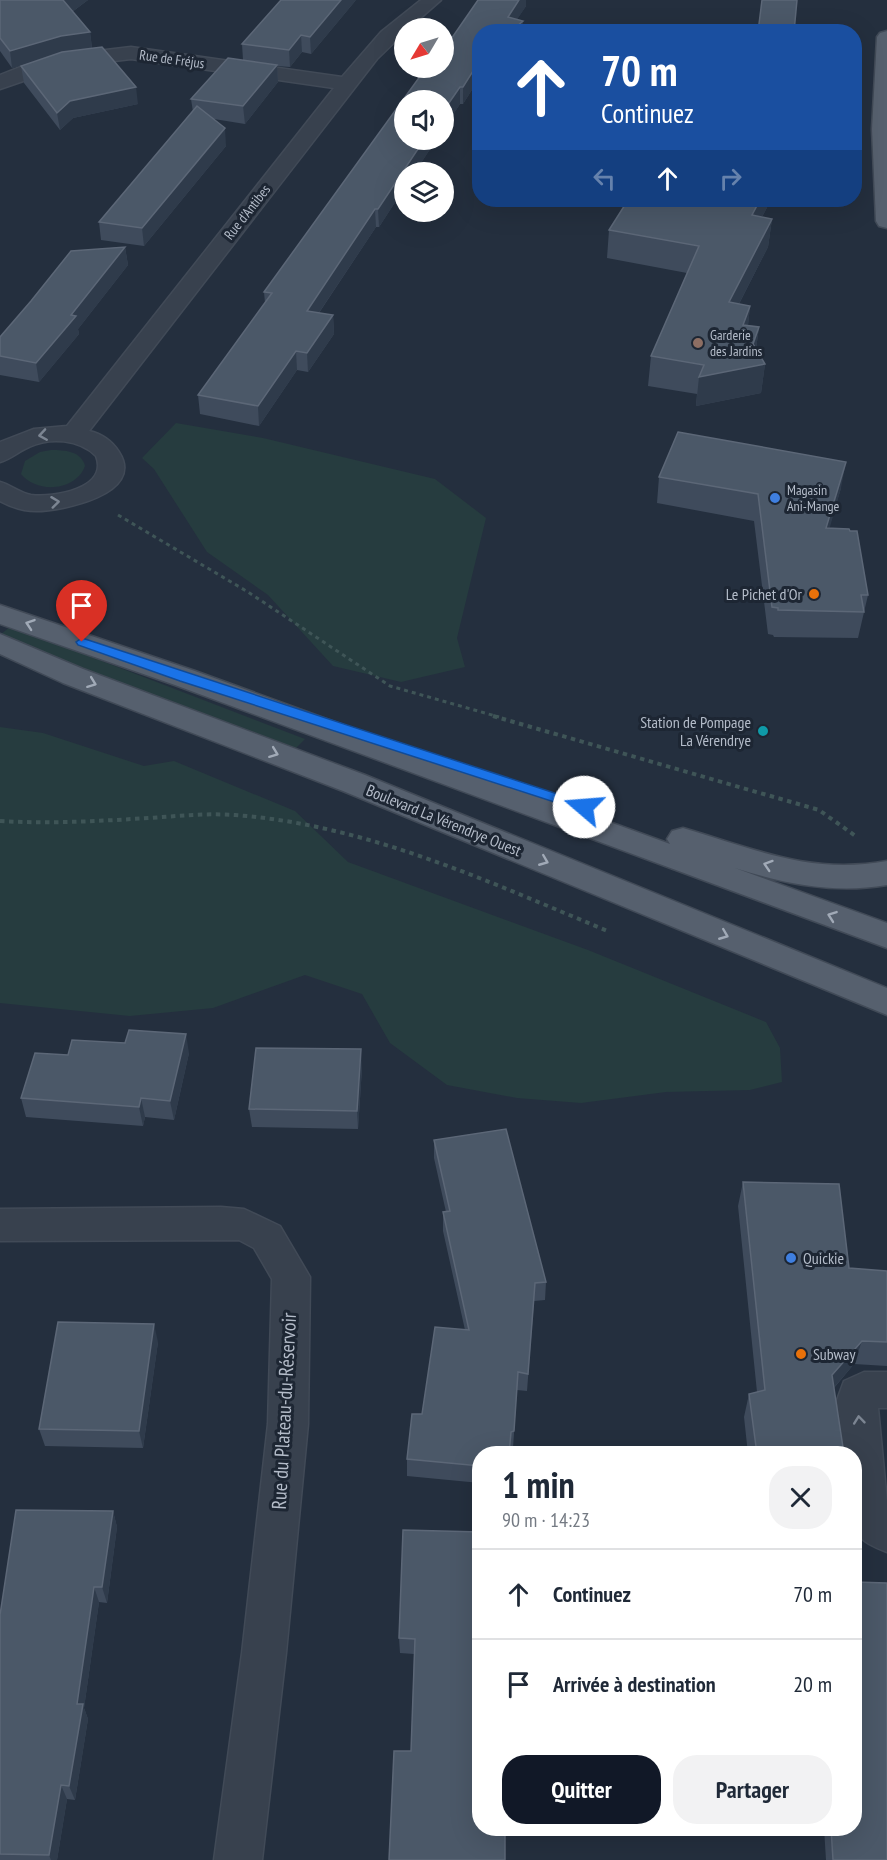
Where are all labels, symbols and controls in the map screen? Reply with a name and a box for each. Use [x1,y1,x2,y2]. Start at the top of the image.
north arrow [394,18,454,78]
map controls [394,18,454,222]
text: 70 m [601,43,678,98]
street label: Rue de Fréjus [138,46,206,73]
icon: ahead [502,48,580,126]
button: sound [394,90,454,150]
text: Continuez [601,96,694,130]
button: layers [394,162,454,222]
icon: left [588,162,621,195]
icon: ahead [651,162,684,195]
icon: right [714,162,747,195]
street label: Rue d'Antibes [220,181,274,243]
place label: Garderie des Jardins [710,326,763,360]
marker: Garderie des Jardins [691,336,705,350]
one-way arrow [38,429,47,441]
place label: Magasin Ani-Mange [787,481,840,515]
marker: Magasin Ani-Mange [768,491,782,505]
one-way arrow [51,496,60,508]
pin [56,580,107,642]
place label: Le Pichet d'Or [726,584,803,604]
marker: Le Pichet d'Or [807,587,821,601]
icon: arrive [65,589,98,622]
one-way arrow [25,619,36,632]
one-way arrow [86,676,97,688]
place label: Station de Pompage La Vérendrye [640,712,751,750]
marker: Station de Pompage La Vérendrye [756,724,770,738]
one-way arrow [269,745,279,758]
position arrow [552,775,616,839]
street label: Boulevard La Vérendrye Ouest [364,780,525,860]
one-way arrow [537,854,548,866]
one-way arrow [763,860,774,873]
one-way arrow [827,911,838,923]
one-way arrow [718,928,729,940]
place label: Quickie [803,1248,844,1268]
marker: Quickie [784,1251,798,1265]
street label: Rue du Plateau-du-Réservoir [266,1311,302,1510]
place label: Subway [813,1344,855,1364]
marker: Subway [794,1347,808,1361]
one-way arrow [853,1416,866,1425]
text: 1 min [502,1461,575,1508]
button: close [769,1466,832,1529]
text: 90 m · 14:23 [502,1507,590,1533]
icon: ahead [502,1578,535,1611]
text: Continuez [553,1580,631,1608]
text: 70 m [793,1580,832,1608]
icon: arrive [502,1668,535,1701]
text: Arrivée à destination [553,1670,716,1698]
text: 20 m [793,1670,832,1698]
button: Quitter [502,1755,661,1824]
button: Partager [673,1755,832,1824]

